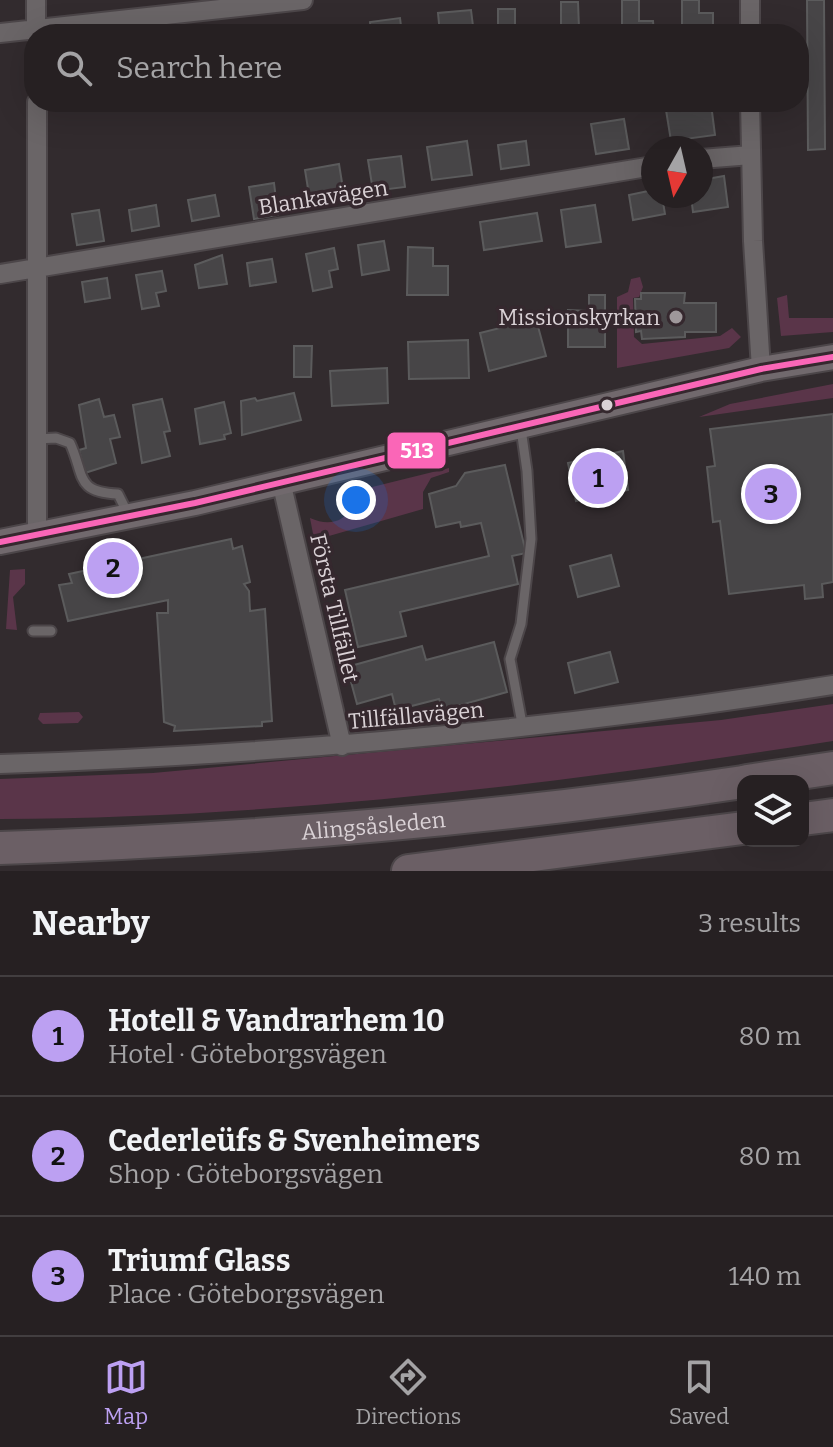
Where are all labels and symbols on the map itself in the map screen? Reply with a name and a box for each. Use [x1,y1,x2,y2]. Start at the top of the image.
north arrow [641,136,713,208]
street label: Blankavägen [257,174,390,221]
place label: Missionskyrkan [498,304,660,331]
marker: Missionskyrkan [667,308,685,326]
unlabelled marker [599,397,615,413]
line badge: 513 [386,431,447,470]
text: 513 [400,437,434,464]
pin: 1 [572,448,624,508]
pin: 3 [745,464,797,524]
your location [336,480,376,520]
street label: Första Tillfället [304,531,365,685]
pin: 2 [87,538,139,598]
street label: Tillfällavägen [347,696,485,735]
street label: Alingsåsleden [300,806,447,846]

